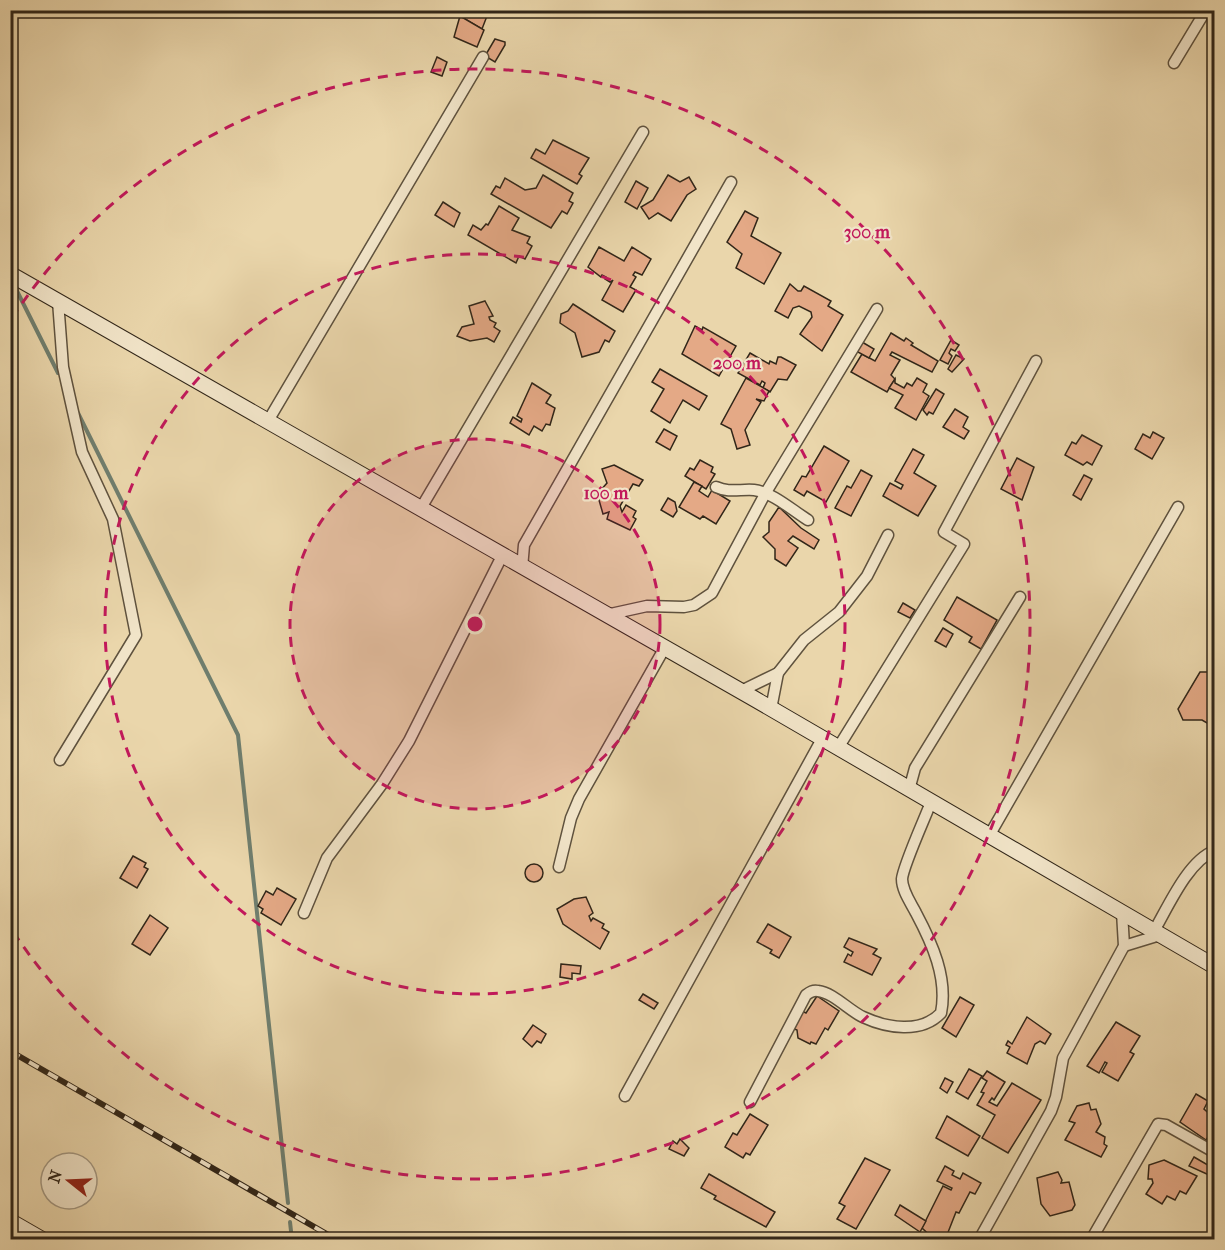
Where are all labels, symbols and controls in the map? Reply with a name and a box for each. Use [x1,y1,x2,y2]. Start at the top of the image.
text: 300 m [844,222,891,243]
text: 200 m [713,353,762,374]
text: 100 m [583,483,630,504]
centre of rings [465,614,485,634]
north arrow [39,1151,99,1211]
text: N [44,1167,66,1185]

